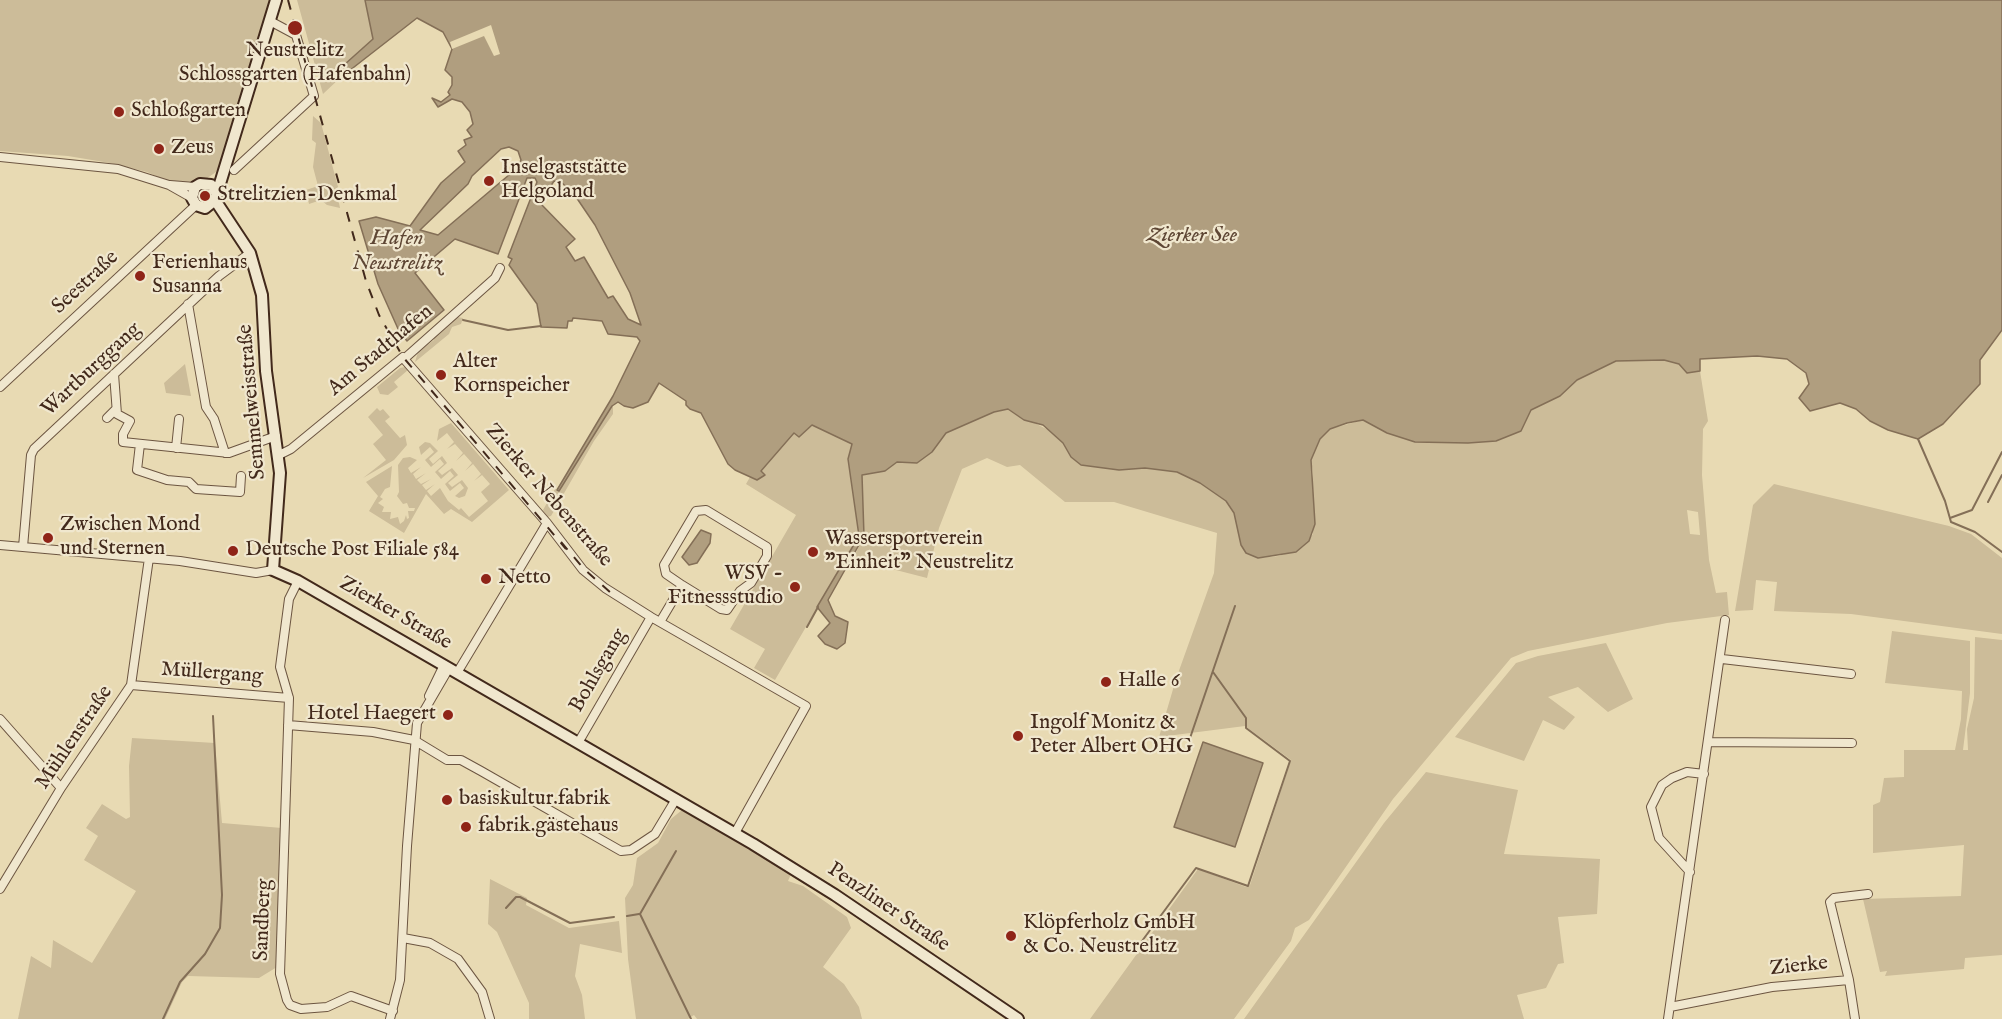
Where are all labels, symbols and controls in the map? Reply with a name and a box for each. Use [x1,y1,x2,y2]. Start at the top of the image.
marker: Neustrelitz Schlossgarten (Hafenbahn) [286,19,304,37]
place label: Neustrelitz Schlossgarten (Hafenbahn) [179,39,411,89]
place label: Schloßgarten [131,99,246,125]
marker: Schloßgarten [112,105,126,119]
place label: Zeus [171,136,214,162]
marker: Zeus [152,142,166,156]
place label: Inselgaststätte Helgoland [501,156,627,206]
marker: Inselgaststätte Helgoland [482,174,496,188]
place label: Strelitzien-Denkmal [217,183,397,209]
marker: Strelitzien-Denkmal [198,189,212,203]
water label: Zierker See [1147,223,1237,249]
water label: Hafen Neustrelitz [352,226,442,278]
street label: Seestraße [47,246,125,320]
place label: Ferienhaus Susanna [152,251,247,301]
marker: Ferienhaus Susanna [133,269,147,283]
street label: Am Stadthafen [323,300,439,402]
street label: Wartburggang [37,318,147,422]
street label: Semmelweisstraße [234,323,272,481]
place label: Alter Kornspeicher [453,350,570,400]
marker: Alter Kornspeicher [434,368,448,382]
street label: Zierker Nebenstraße [479,419,617,573]
place label: Zwischen Mond und Sternen [60,513,200,563]
place label: Wassersportverein "Einheit" Neustrelitz [825,527,1014,577]
marker: Zwischen Mond und Sternen [41,531,55,545]
place label: Deutsche Post Filiale 584 [245,538,459,564]
marker: Deutsche Post Filiale 584 [226,544,240,558]
marker: Wassersportverein "Einheit" Neustrelitz [806,545,820,559]
place label: WSV - Fitnessstudio [668,562,783,612]
place label: Netto [498,566,551,592]
street label: Zierker Straße [334,572,456,656]
marker: Netto [479,572,493,586]
marker: WSV - Fitnessstudio [788,580,802,594]
street label: Bohlsgang [565,625,633,717]
street label: Müllergang [160,658,264,690]
place label: Halle 6 [1118,669,1180,695]
marker: Halle 6 [1099,675,1113,689]
street label: Mühlenstraße [31,681,119,795]
place label: Hotel Haegert [307,702,436,728]
marker: Hotel Haegert [441,708,455,722]
place label: Ingolf Monitz & Peter Albert OHG [1030,711,1193,761]
marker: Ingolf Monitz & Peter Albert OHG [1011,729,1025,743]
place label: basiskultur.fabrik [459,787,610,813]
marker: basiskultur.fabrik [440,793,454,807]
place label: fabrik.gästehaus [478,814,618,840]
marker: fabrik.gästehaus [459,820,473,834]
street label: Penzliner Straße [822,858,954,958]
street label: Sandberg [250,878,278,962]
place label: Klöpferholz GmbH & Co. Neustrelitz [1023,911,1195,961]
marker: Klöpferholz GmbH & Co. Neustrelitz [1004,929,1018,943]
street label: Zierke [1769,951,1829,983]

